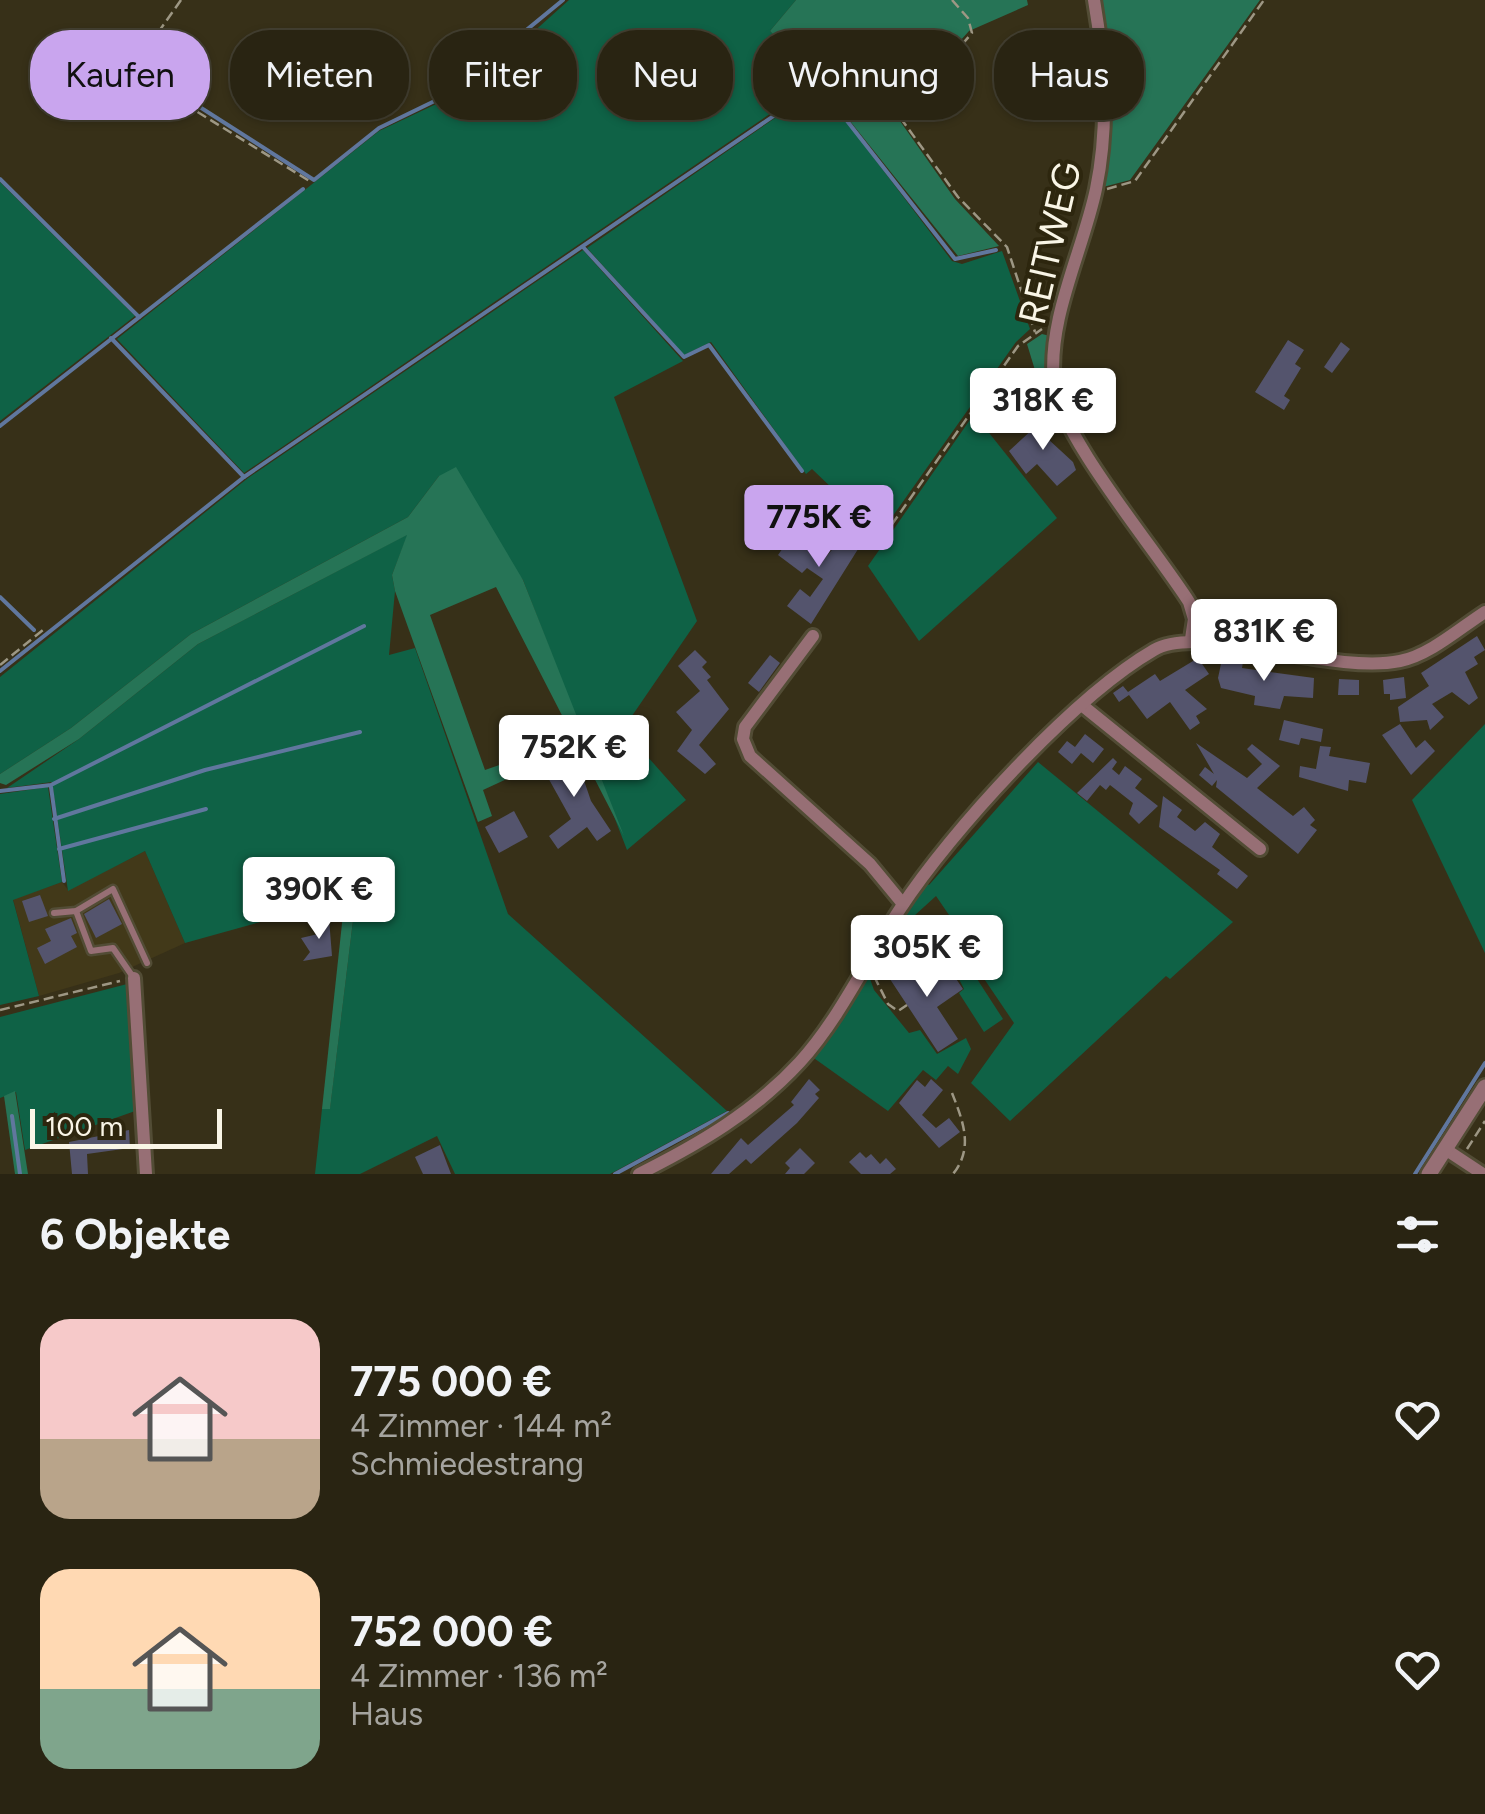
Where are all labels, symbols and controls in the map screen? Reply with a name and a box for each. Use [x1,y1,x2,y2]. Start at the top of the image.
chip: Kaufen [30,30,210,120]
chip: Mieten [230,30,409,120]
chip: Filter [429,30,577,120]
chip: Neu [597,30,733,120]
chip: Wohnung [753,30,974,120]
chip: Haus [994,30,1144,120]
street label: REITWEG [1009,157,1091,329]
pin: 318K € [962,368,1124,453]
text: 318K € [992,381,1094,419]
pin: 775K € [738,485,900,570]
text: 775K € [766,498,872,536]
pin: 831K € [1183,599,1345,684]
text: 831K € [1213,612,1315,650]
pin: 752K € [493,715,655,800]
text: 752K € [521,728,627,766]
pin: 390K € [238,857,400,942]
text: 390K € [265,870,373,908]
pin: 305K € [846,915,1008,1000]
text: 305K € [873,928,981,966]
scale bar [30,1104,222,1148]
text: 100 m [45,1109,123,1143]
icon: filters [1390,1207,1445,1262]
text: 6 Objekte [40,1209,230,1260]
text: 775 000 € [350,1356,552,1407]
icon: home [120,1359,240,1479]
icon: heart [1390,1392,1445,1447]
text: 4 Zimmer · 144 m² [350,1407,612,1445]
text: Schmiedestrang [350,1445,584,1483]
text: 752 000 € [350,1606,553,1657]
icon: home [120,1609,240,1729]
icon: heart [1390,1642,1445,1697]
text: 4 Zimmer · 136 m² [350,1657,608,1695]
text: Haus [350,1695,423,1733]

